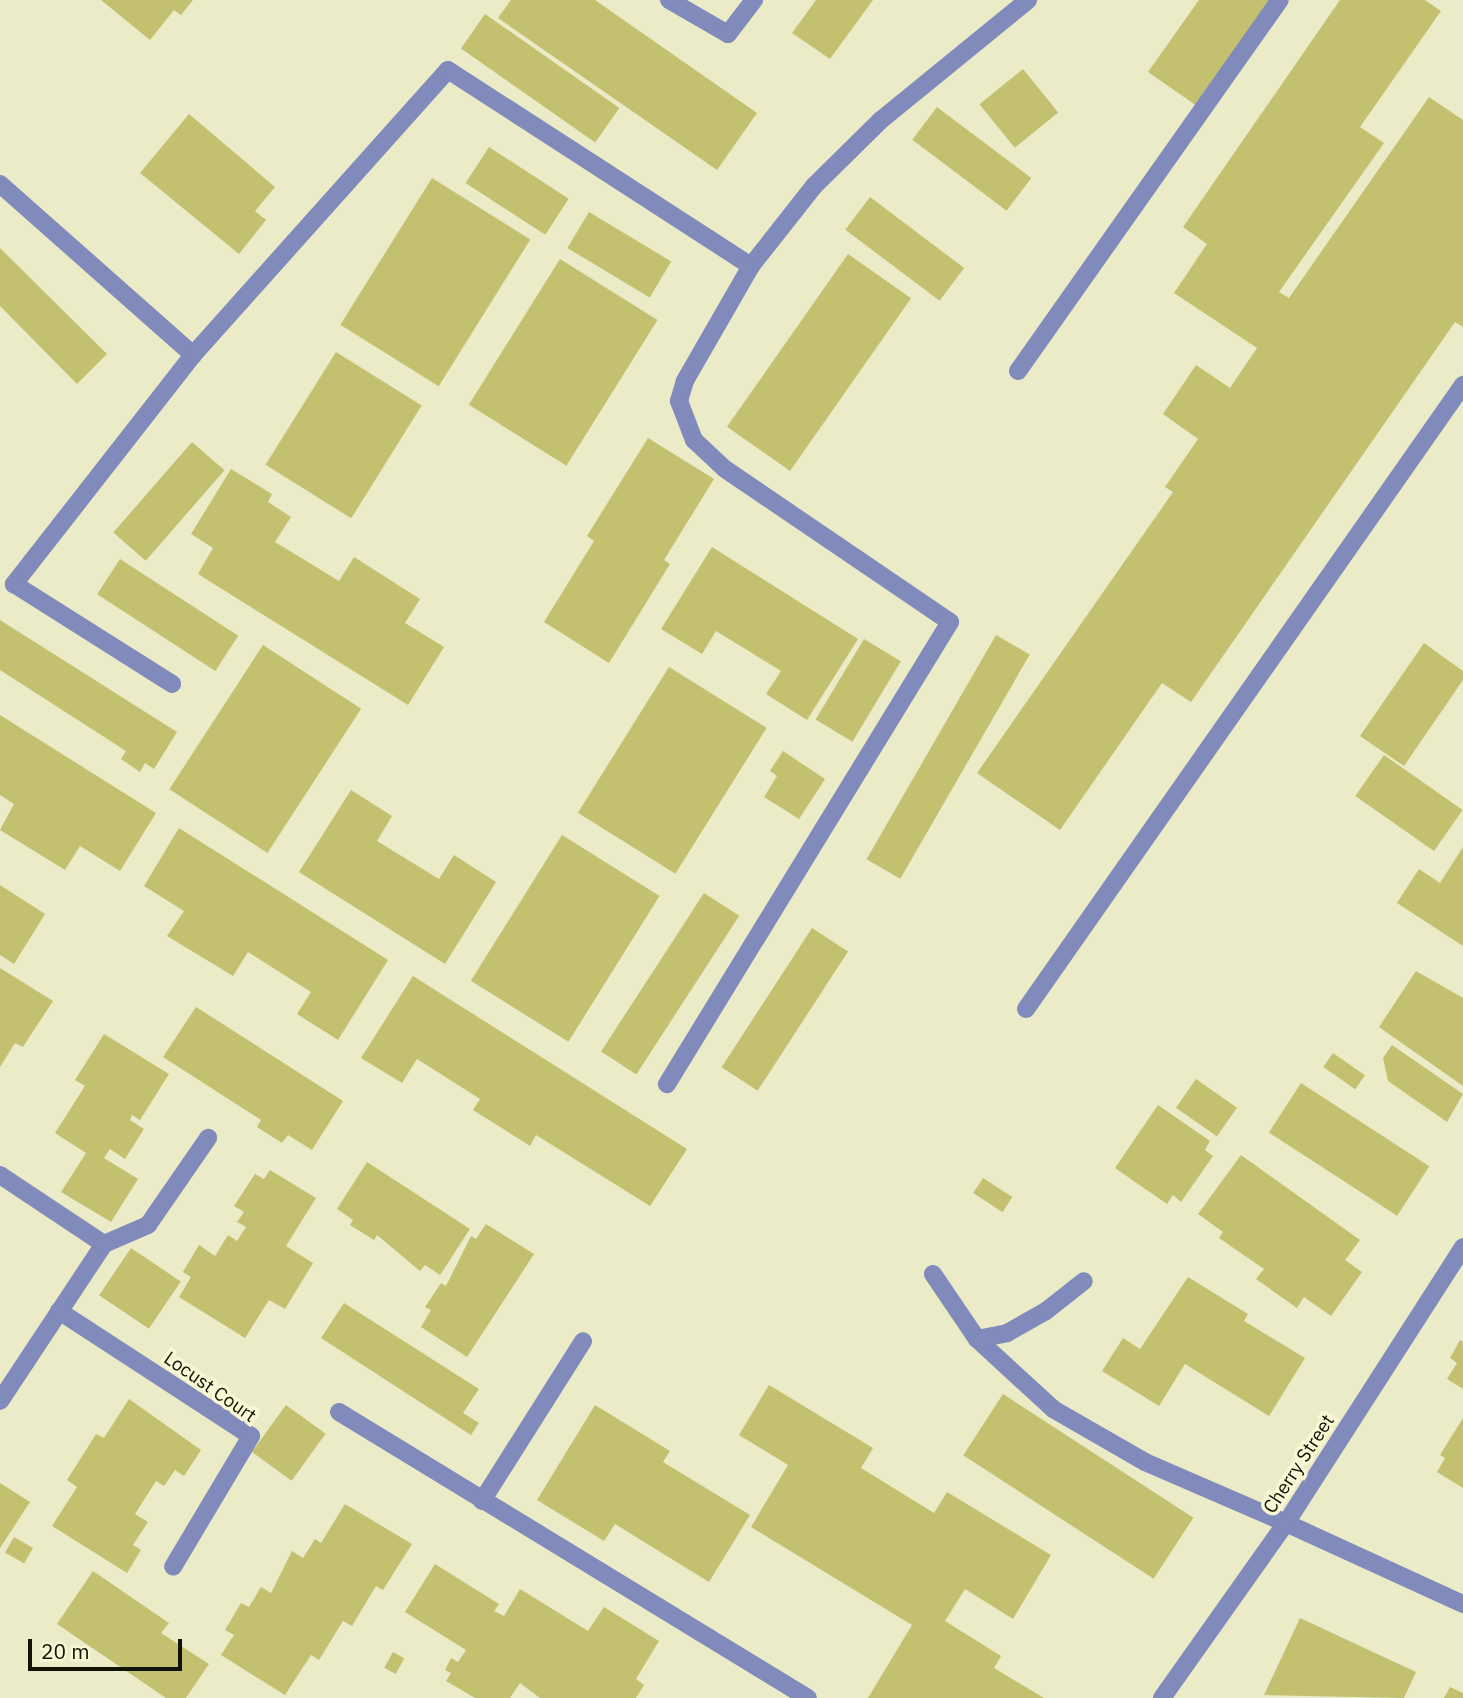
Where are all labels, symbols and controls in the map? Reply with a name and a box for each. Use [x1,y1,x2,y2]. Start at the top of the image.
street label: Locust Court [159,1347,261,1427]
street label: Cherry Street [1259,1410,1339,1518]
scale bar [32,1624,186,1668]
text: 20 m [41,1637,90,1665]

